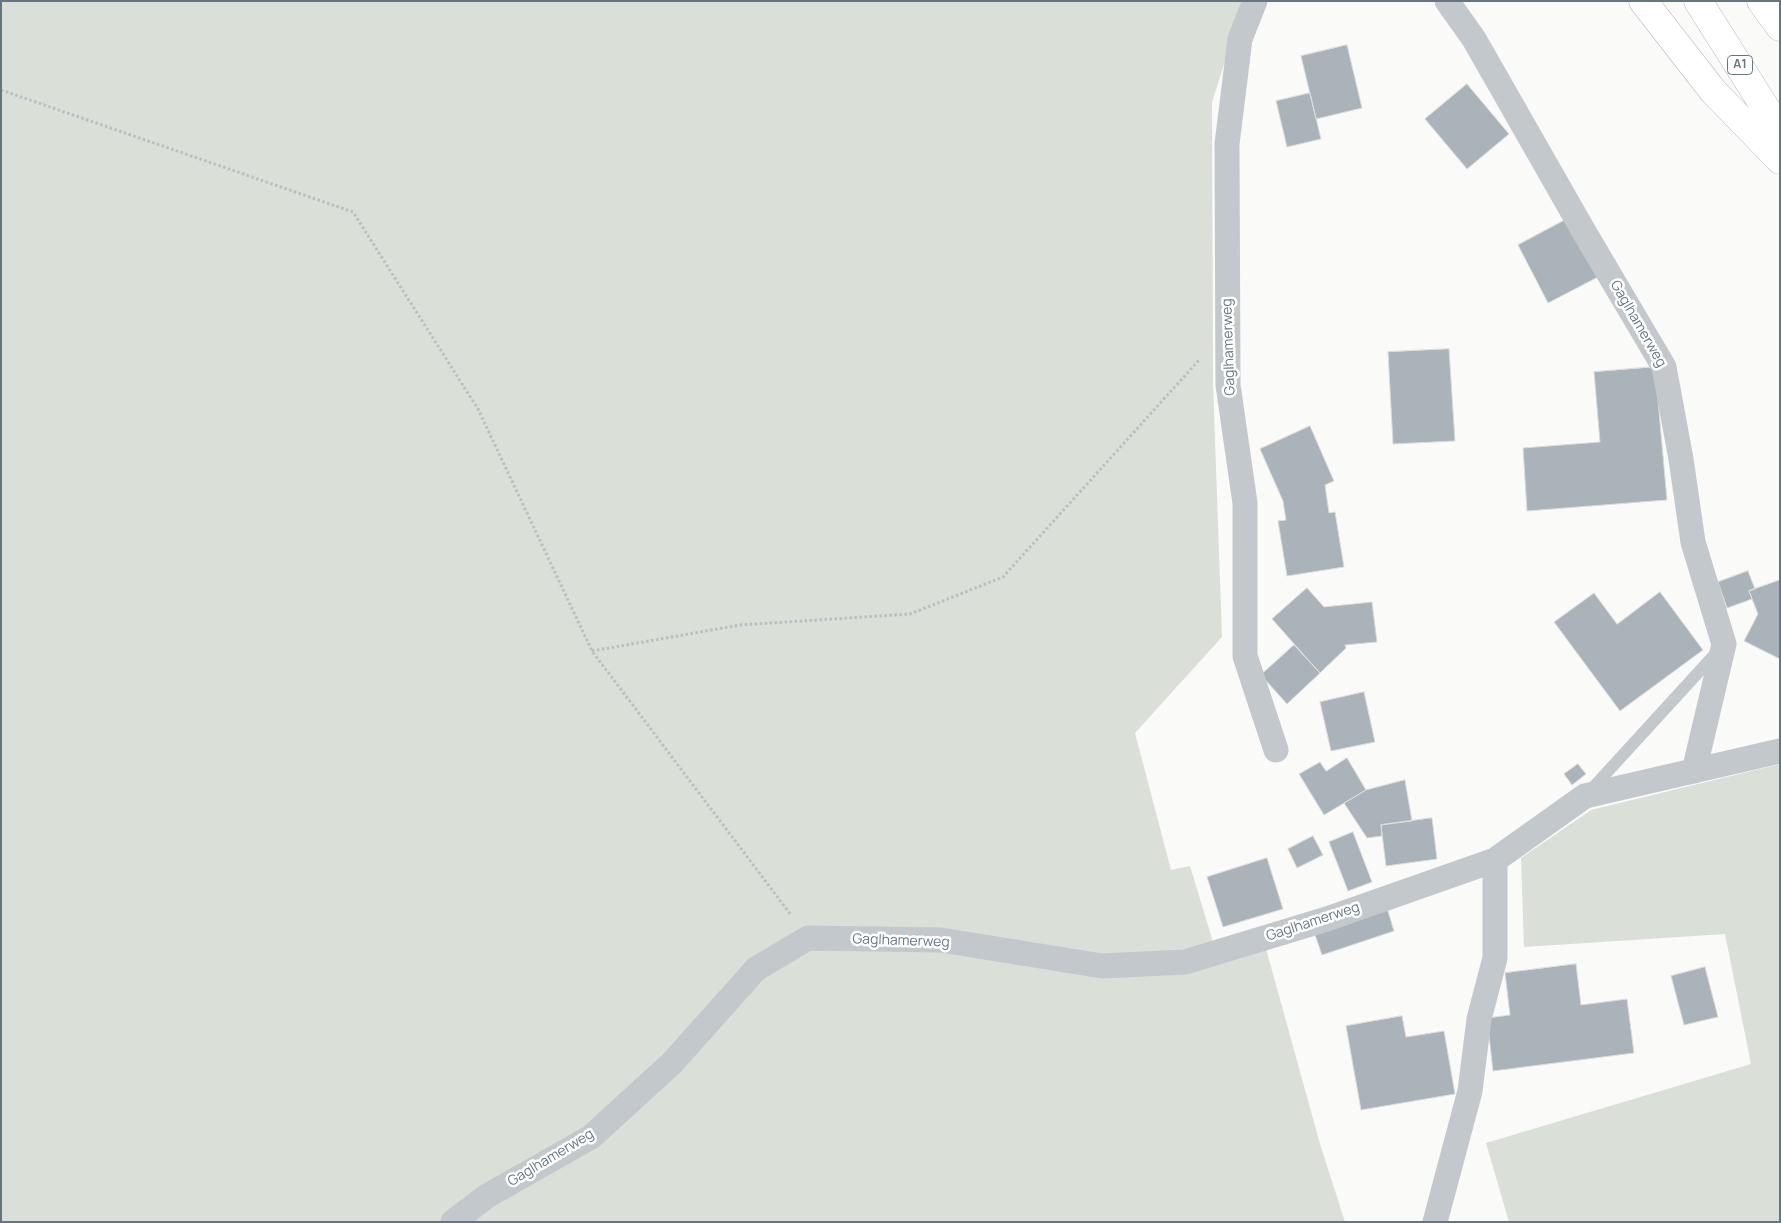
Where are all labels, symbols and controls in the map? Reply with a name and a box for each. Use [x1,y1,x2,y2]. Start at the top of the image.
road number: A1 [1728,56,1752,74]
street label: Gaglhamerweg [1606,278,1670,370]
street label: Gaglhamerweg [1219,298,1239,396]
street label: Gaglhamerweg [1264,899,1362,945]
street label: Gaglhamerweg [852,931,950,951]
street label: Gaglhamerweg [505,1126,597,1190]

